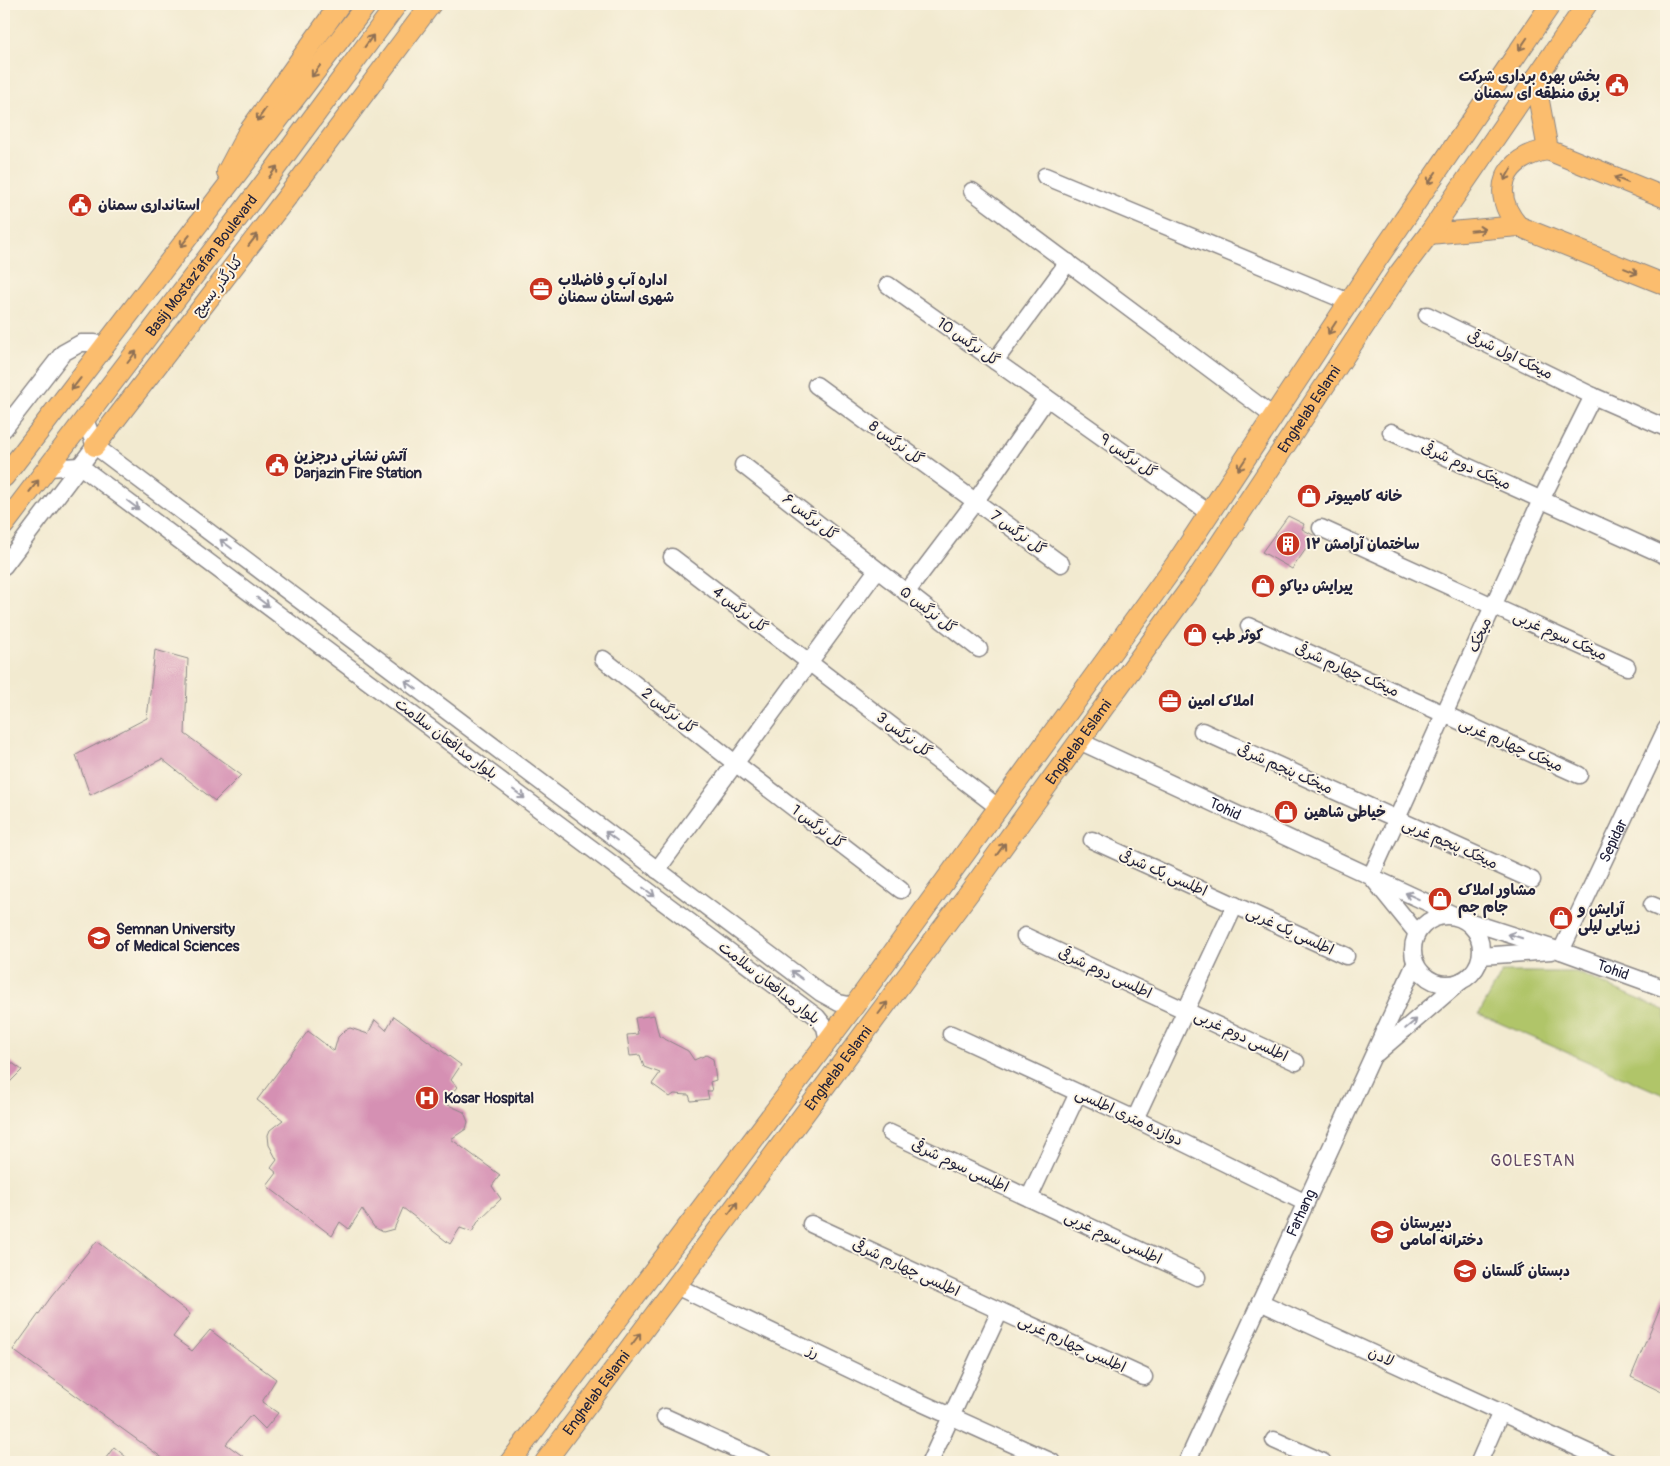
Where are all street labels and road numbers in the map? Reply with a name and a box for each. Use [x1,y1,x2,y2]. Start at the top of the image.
street label: Basij Mostaz'afan Boulevard [141,191,262,340]
street label: کنارگذر بسیج [188,252,248,320]
street label: گل نرگس 10 [933,314,1003,370]
street label: میخک اول شرقی [1464,324,1557,384]
street label: Enghelab Eslami [1273,362,1345,457]
street label: گل نرگس 8 [865,417,927,469]
street label: گل نرگس ۹ [1096,429,1160,483]
street label: میخک دوم شرقی [1417,436,1515,496]
street label: گل نرگس ۶ [778,489,842,545]
street label: گل نرگس 7 [987,507,1049,559]
street label: گل نرگس ۵ [896,582,960,638]
street label: گل نرگس 4 [709,583,771,637]
street label: میخک سوم غربی [1509,607,1610,667]
street label: میخک [1464,615,1496,655]
street label: میخک چهارم شرقی [1292,637,1403,702]
street label: گل نرگس 2 [638,684,700,738]
street label: بلوار مدافعان سلامت [391,694,501,784]
street label: Enghelab Eslami [1041,696,1116,789]
street label: گل نرگس 3 [873,708,935,762]
street label: میخک چهارم غربی [1456,714,1566,777]
street label: میخک پنجم شرقی [1234,738,1336,800]
street label: Tohid [1206,793,1244,824]
street label: گل نرگس 1 [788,801,848,853]
street label: میخک پنجم غربی [1399,814,1501,875]
street label: Sepidar [1595,815,1632,865]
street label: اطلسی یک شرقی [1116,843,1211,901]
street label: اطلسی یک غربی [1243,902,1337,960]
street label: بلوار مدافعان سلامت [714,937,824,1029]
street label: اطلسی دوم شرقی [1054,941,1156,1005]
street label: Tohid [1594,955,1632,984]
street label: اطلسی دوم غربی [1190,1006,1291,1068]
street label: Enghelab Eslami [801,1022,876,1114]
street label: دوازده متری اطلسی [1072,1084,1186,1150]
street label: اطلسی سوم شرقی [907,1133,1013,1199]
street label: Farhang [1282,1186,1320,1240]
street label: اطلسی سوم غربی [1060,1207,1165,1271]
street label: اطلسی چهارم شرقی [849,1233,964,1302]
street label: اطلسی چهارم غربی [1015,1311,1129,1378]
street label: رز [803,1341,822,1363]
street label: لادن [1365,1343,1397,1371]
street label: Enghelab Eslami [559,1347,634,1439]

